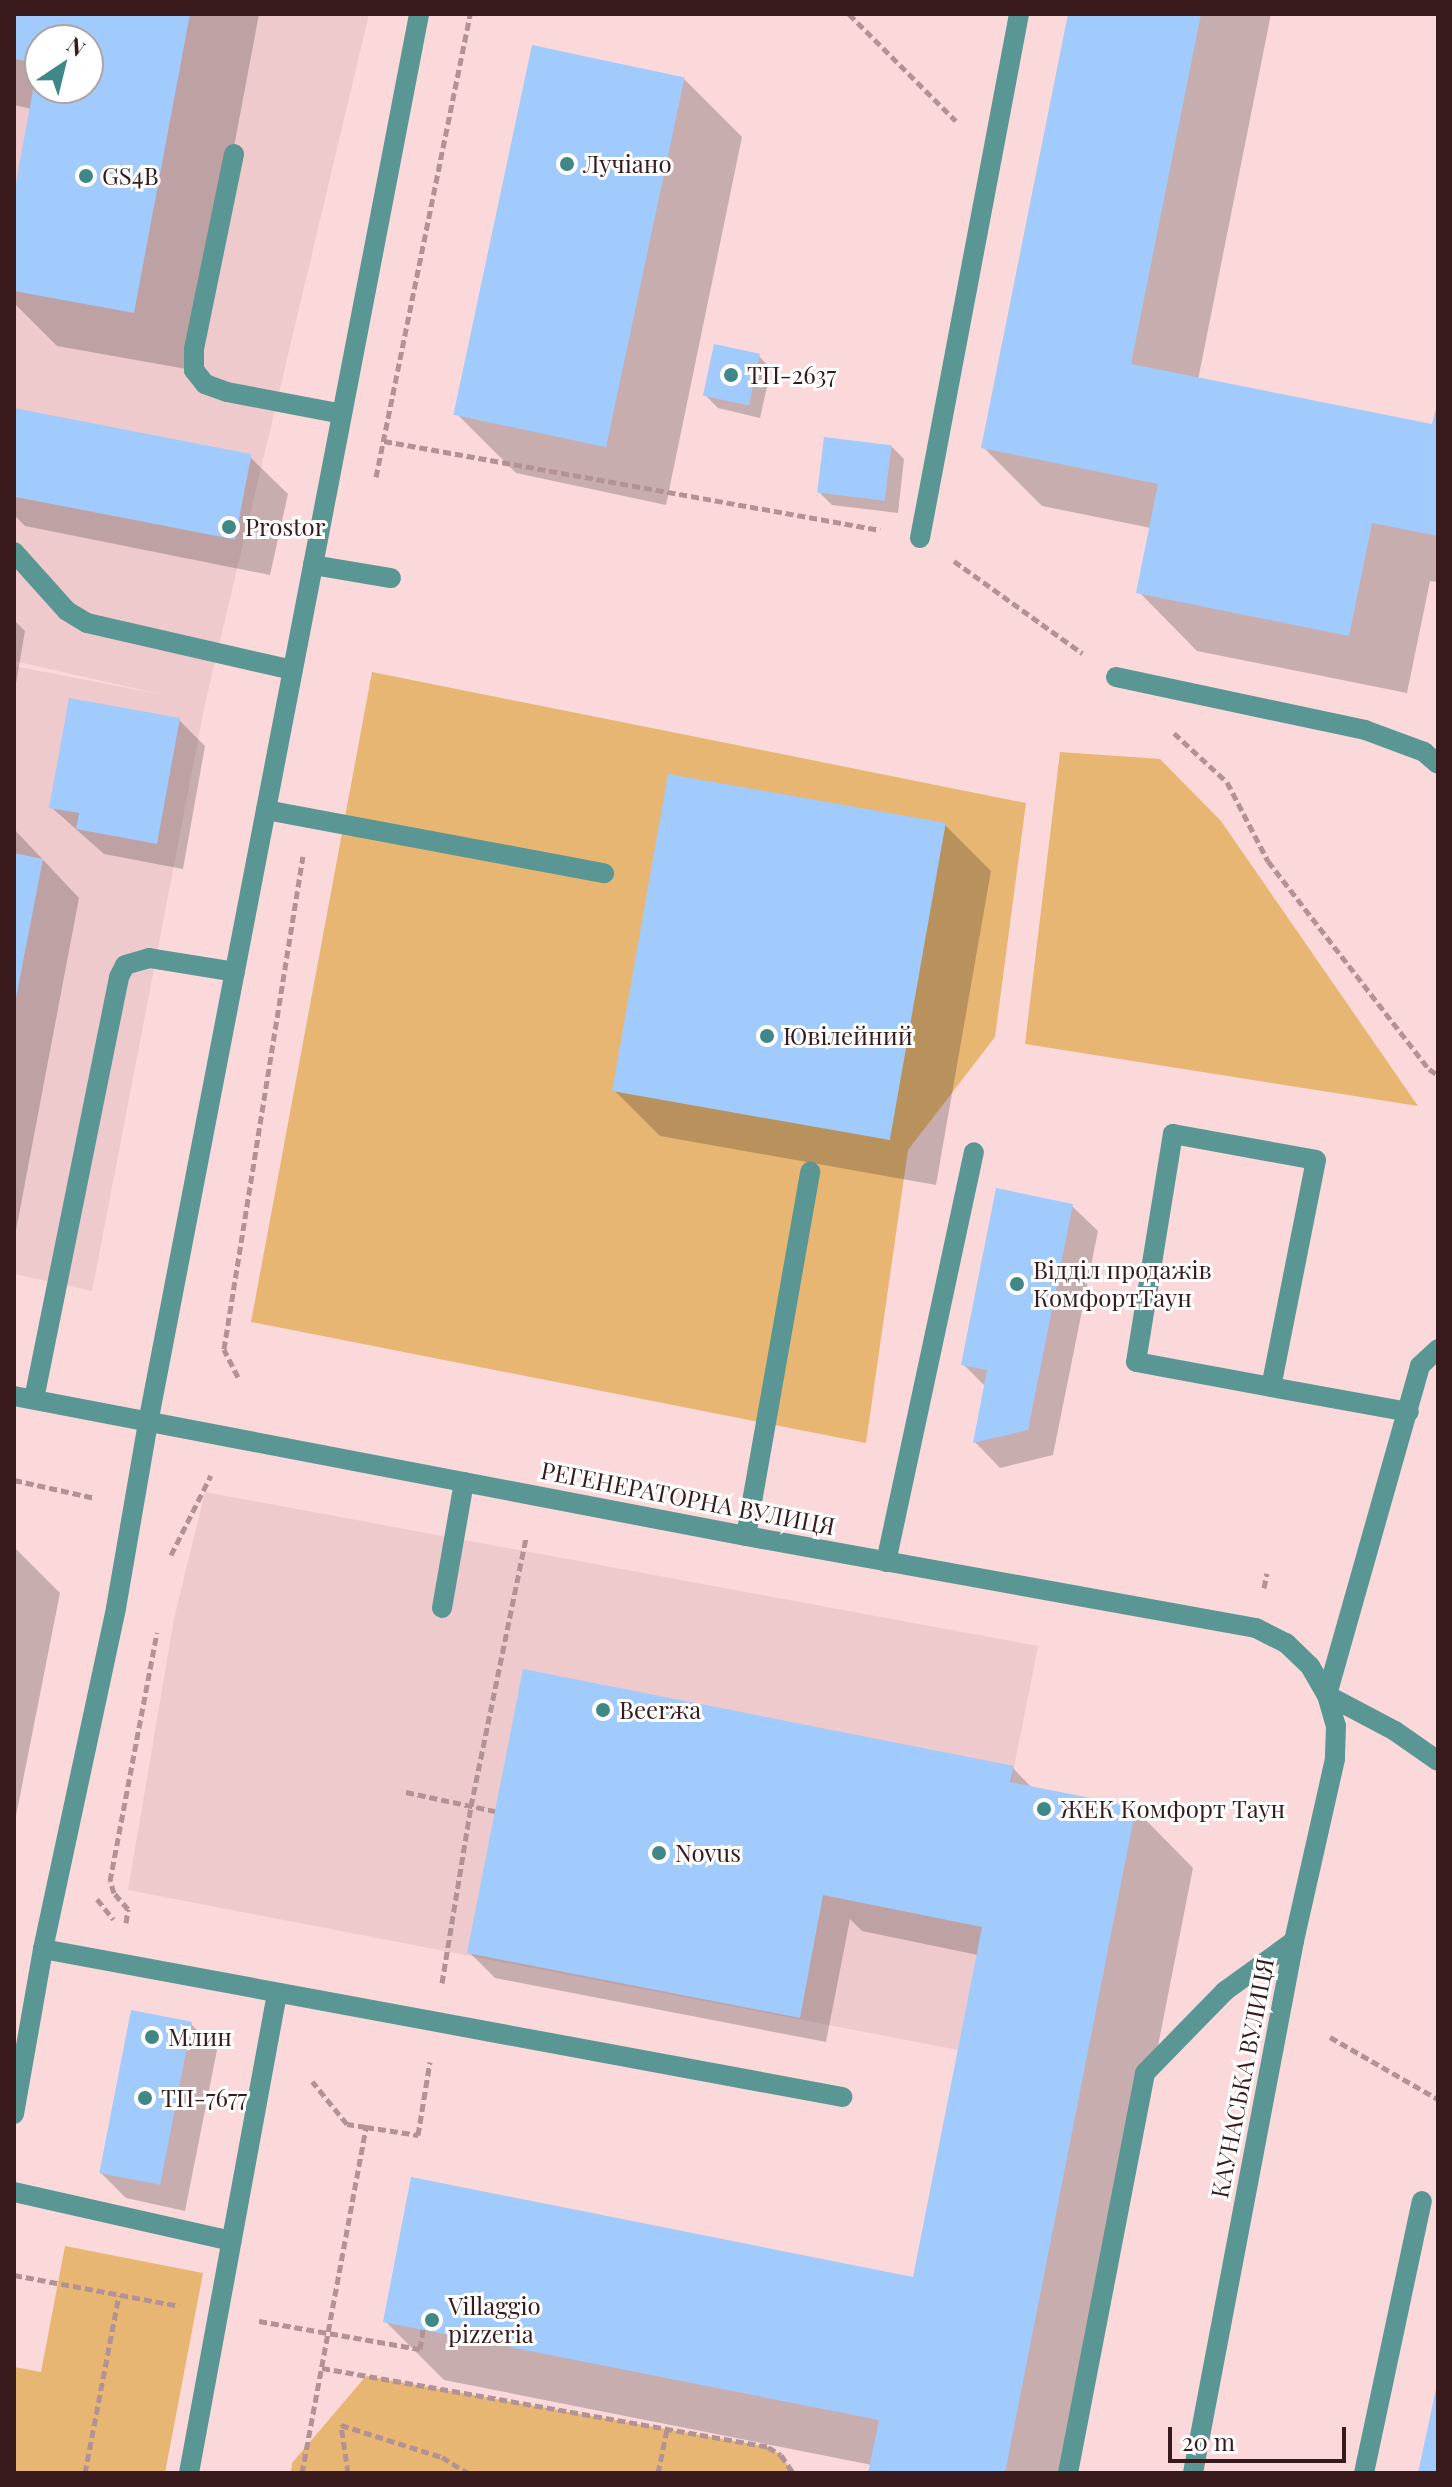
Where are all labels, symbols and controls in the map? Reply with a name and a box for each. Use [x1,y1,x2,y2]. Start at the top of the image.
north arrow [24,24,104,104]
text: N [62,29,92,63]
place label: Лучіано [583,150,672,178]
marker: Лучіано [558,155,576,173]
place label: GS4B [102,162,159,190]
marker: GS4B [77,167,95,185]
place label: ТП-2637 [747,361,836,389]
marker: ТП-2637 [722,366,740,384]
place label: Prostor [245,513,325,541]
marker: Prostor [220,518,238,536]
place label: Ювілейний [783,1022,913,1050]
marker: Ювілейний [758,1027,776,1045]
place label: Відділ продажів КомфортТаун [1033,1256,1212,1312]
marker: Відділ продажів КомфортТаун [1008,1275,1026,1293]
street label: РЕГЕНЕРАТОРНА ВУЛИЦЯ [538,1455,838,1541]
place label: Beerжа [619,1696,701,1724]
marker: Beerжа [594,1701,612,1719]
place label: ЖЕК Комфорт Таун [1060,1795,1285,1823]
marker: ЖЕК Комфорт Таун [1035,1800,1053,1818]
place label: Novus [675,1839,741,1867]
marker: Novus [650,1844,668,1862]
street label: КАУНАСЬКА ВУЛИЦЯ [1205,1955,1279,2201]
place label: Млин [168,2023,232,2051]
marker: Млин [143,2028,161,2046]
place label: ТП-7677 [161,2084,247,2112]
marker: ТП-7677 [136,2089,154,2107]
place label: Villaggio pizzeria [448,2292,541,2348]
marker: Villaggio pizzeria [423,2311,441,2329]
scale bar [1172,2411,1350,2461]
text: 20 m [1182,2425,1235,2457]

